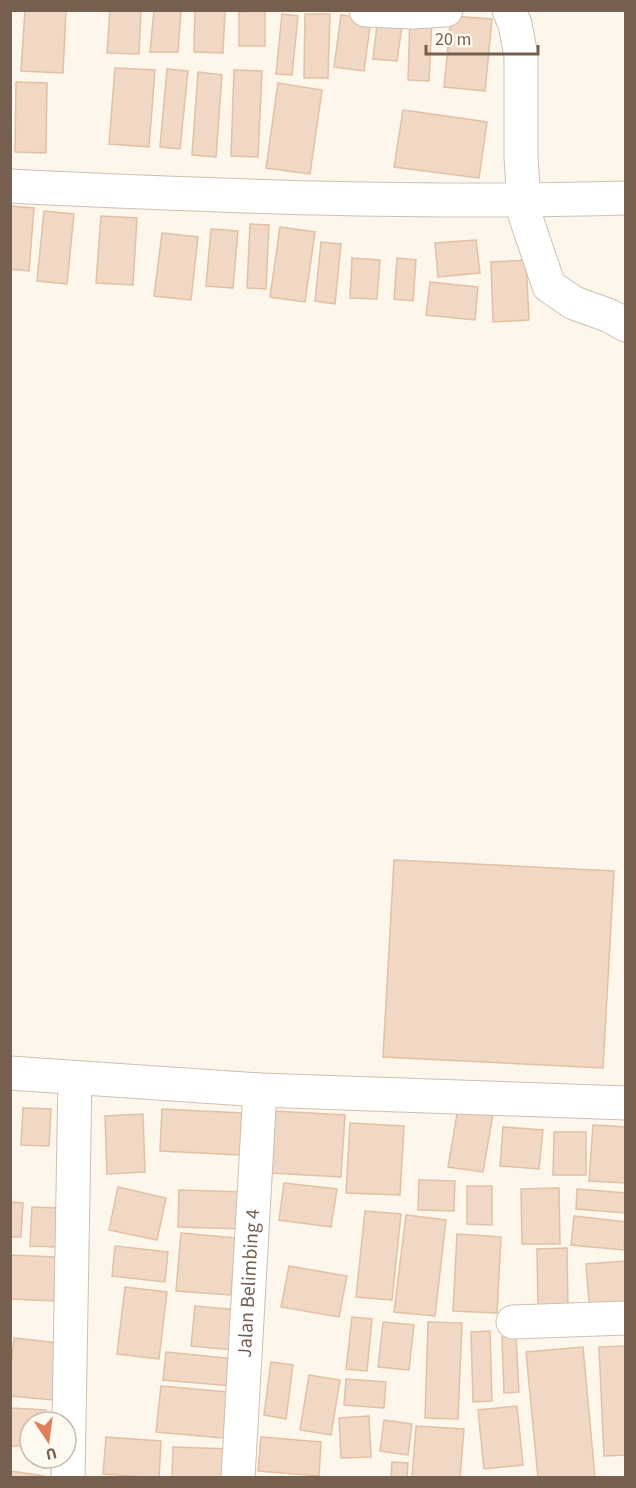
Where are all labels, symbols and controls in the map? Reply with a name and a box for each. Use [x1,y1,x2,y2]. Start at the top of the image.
scale bar [426,18,538,56]
text: 20 m [435,27,471,52]
street label: Jalan Belimbing 4 [231,1208,267,1359]
north arrow [18,1410,78,1470]
text: U [43,1442,59,1466]

